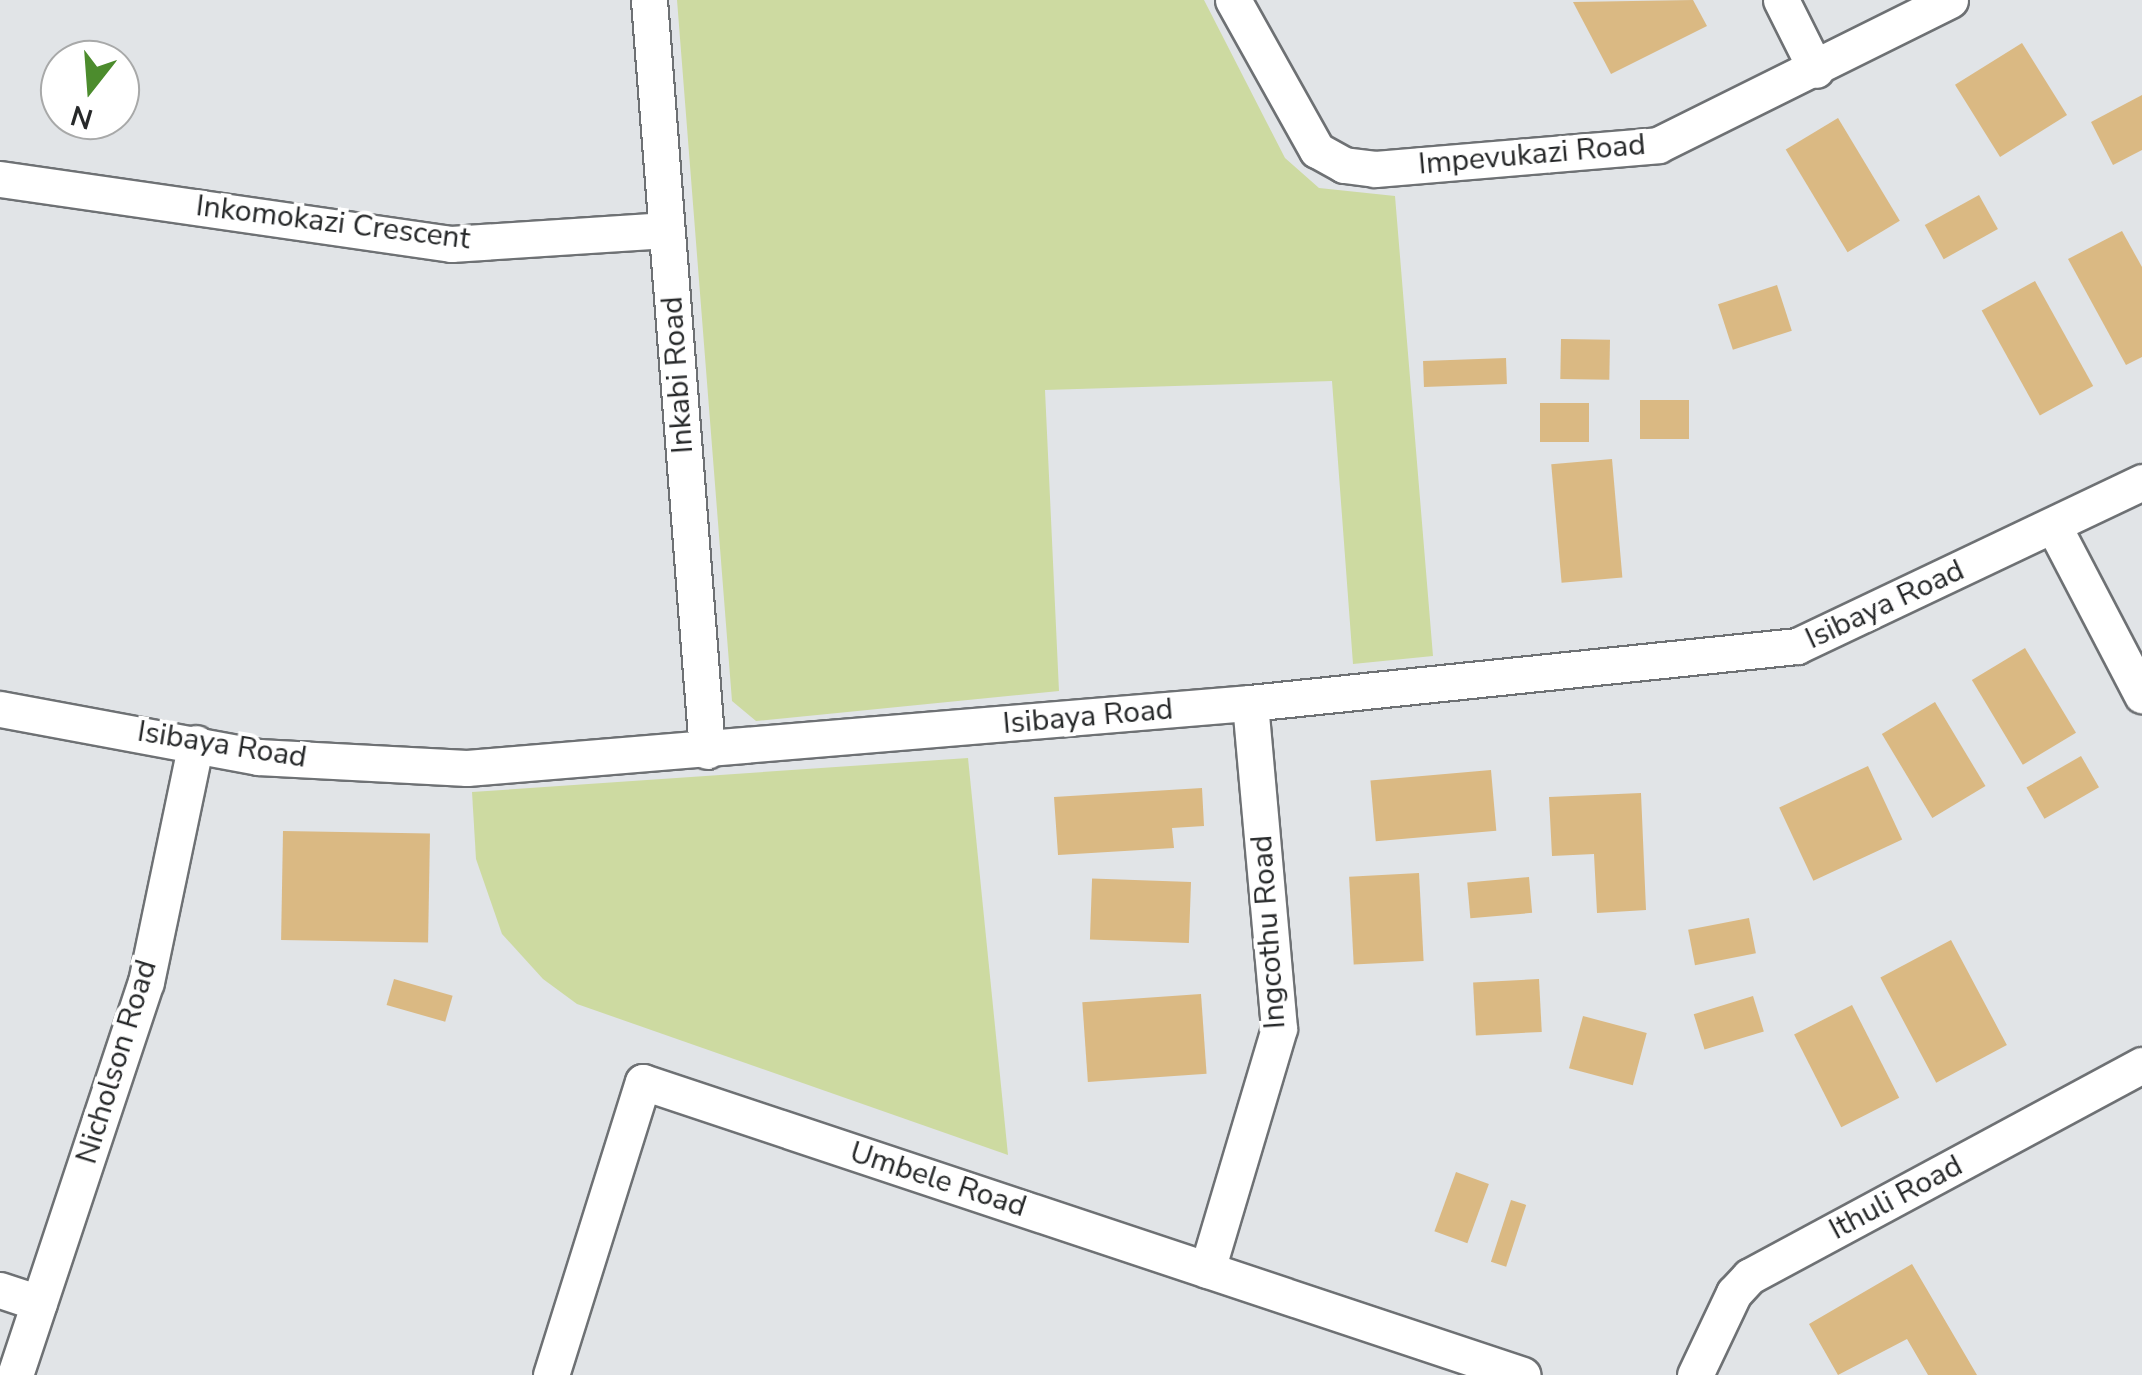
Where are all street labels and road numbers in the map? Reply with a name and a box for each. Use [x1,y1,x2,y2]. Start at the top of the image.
street label: Impevukazi Road [1417,127,1647,183]
street label: Inkomokazi Crescent [194,188,472,258]
street label: Inkabi Road [655,295,701,455]
street label: Isibaya Road [1800,553,1970,657]
street label: Isibaya Road [1001,692,1175,742]
street label: Isibaya Road [135,714,309,776]
street label: Ingcothu Road [1244,834,1294,1030]
street label: Nicholson Road [69,956,165,1168]
street label: Umbele Road [845,1135,1031,1225]
street label: Ithuli Road [1823,1148,1969,1248]

